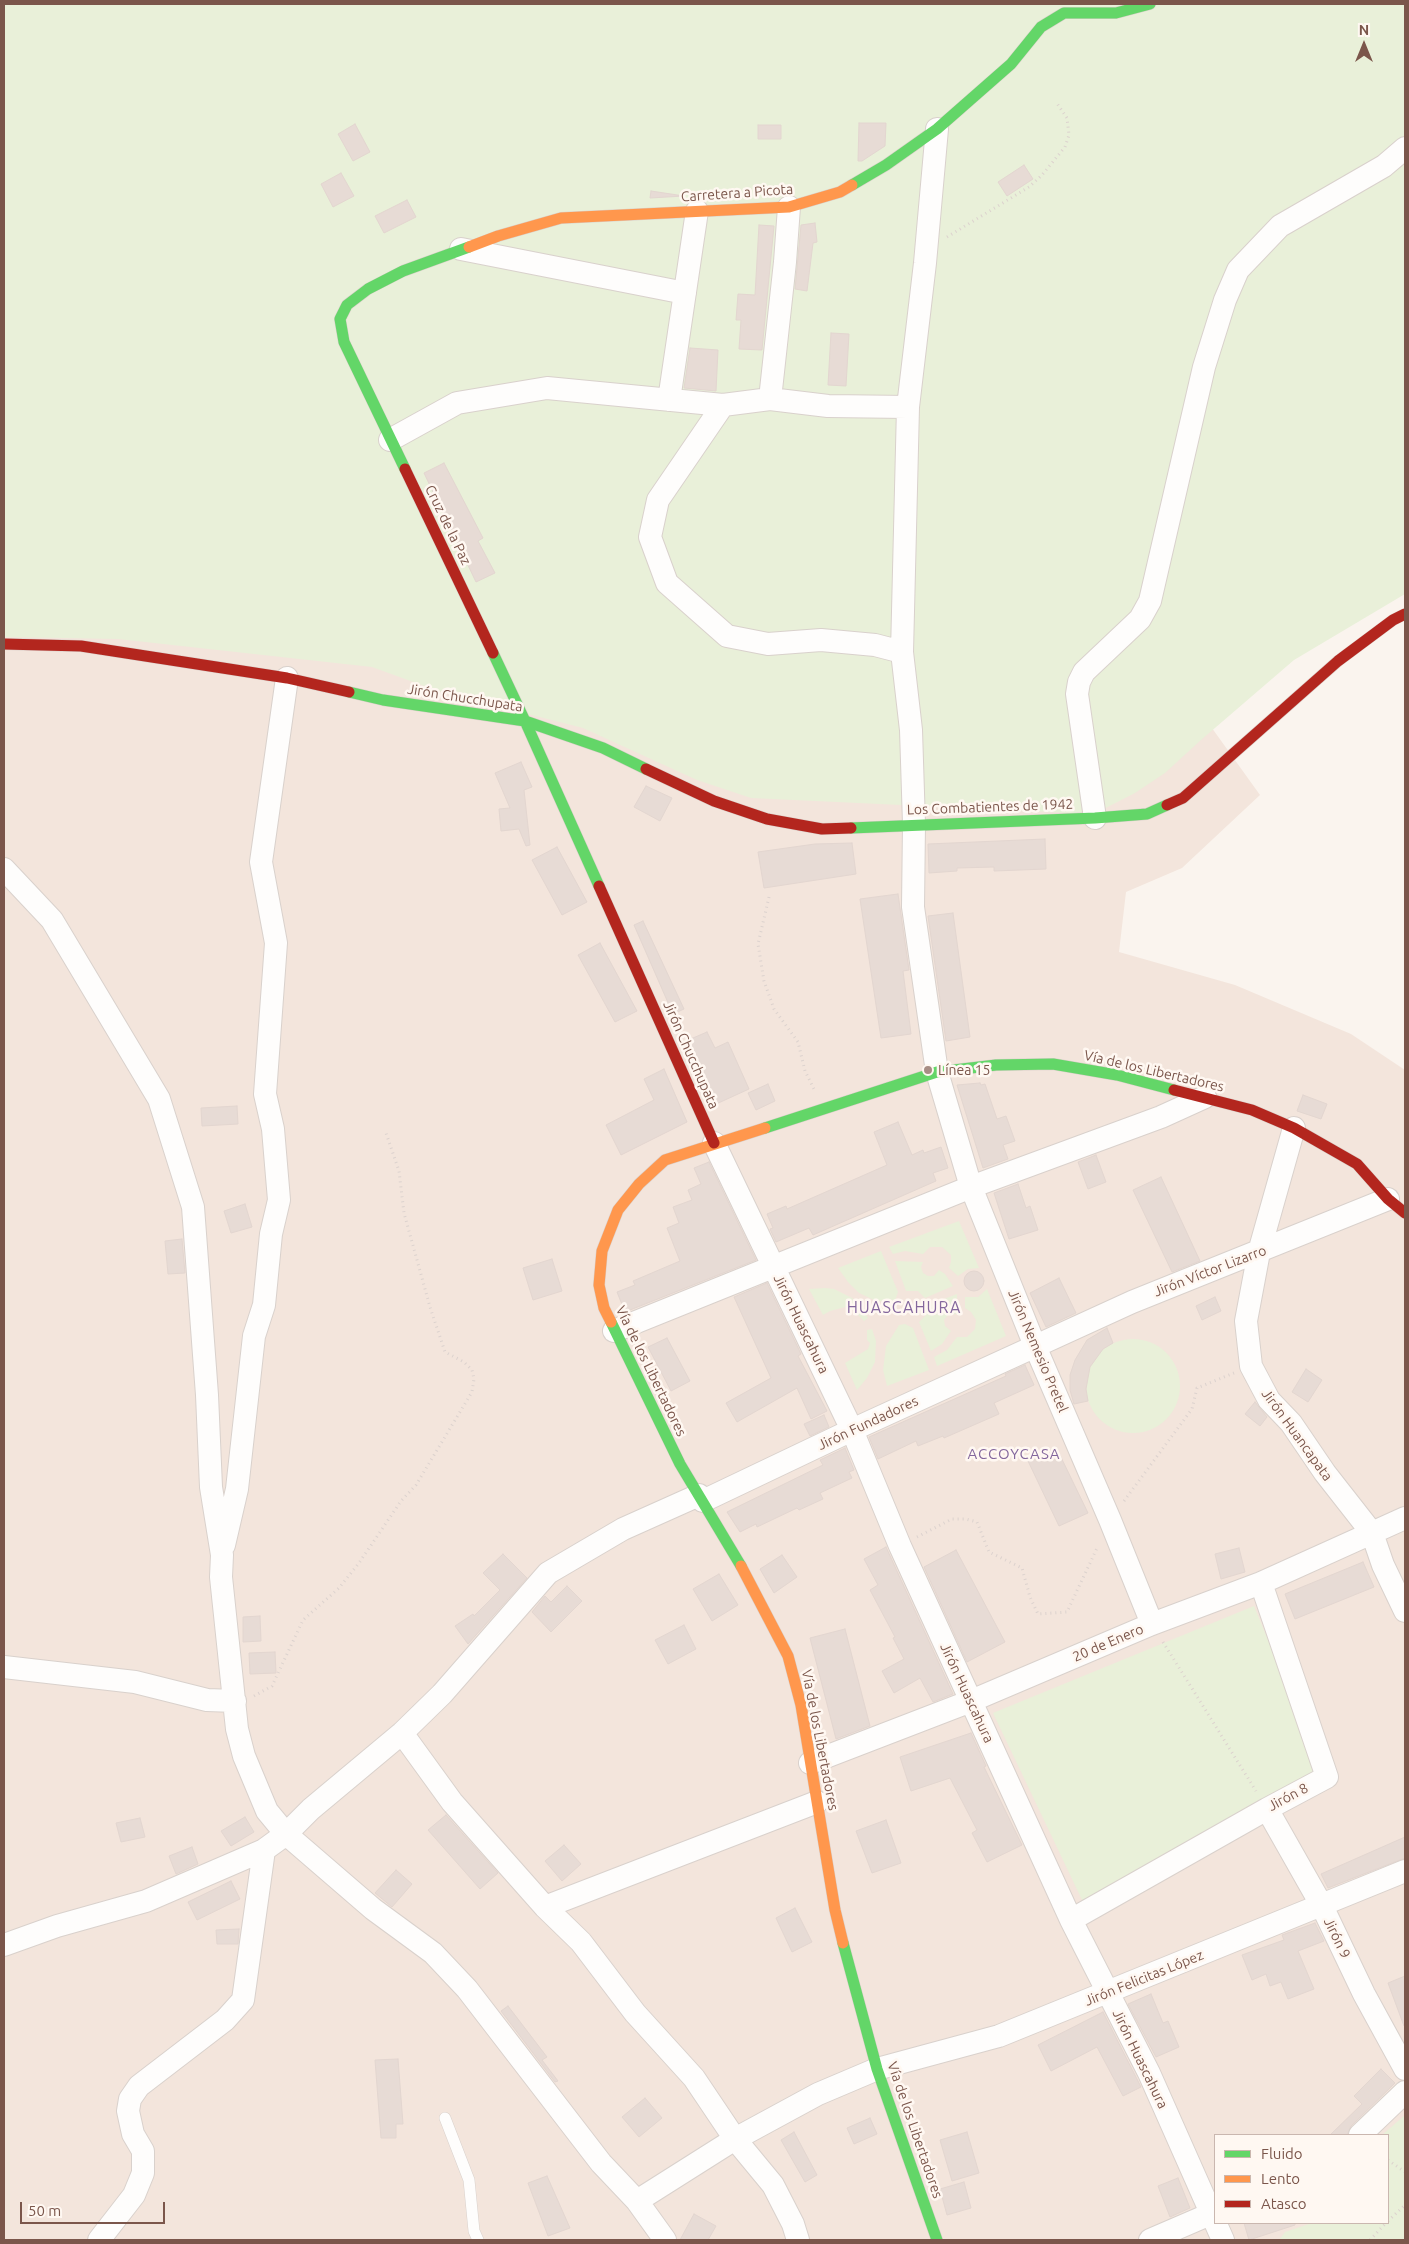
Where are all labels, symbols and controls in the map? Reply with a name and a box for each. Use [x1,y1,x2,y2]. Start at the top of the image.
north arrow [1339,20,1389,70]
text: N [1359,22,1369,38]
street label: Carretera a Picota [680,181,794,205]
street label: Cruz de la Paz [421,482,475,568]
street label: Jirón Chucchupata [406,681,524,715]
street label: Los Combatientes de 1942 [906,796,1074,818]
street label: Jirón Chucchupata [660,998,722,1112]
street label: Vía de los Libertadores [1082,1047,1226,1095]
place label: Línea 15 [938,1062,990,1078]
marker: Línea 15 [922,1064,934,1076]
street label: Jirón Víctor Lizarro [1151,1242,1269,1300]
street label: Jirón Huascahura [770,1272,832,1376]
street label: Jirón Nemesio Pretel [1005,1287,1071,1415]
district label: HUASCAHURA [845,1298,963,1318]
street label: Vía de los Libertadores [612,1303,690,1439]
street label: Jirón Huancapata [1258,1386,1336,1484]
street label: Jirón Fundadores [815,1392,921,1454]
district label: ACCOYCASA [966,1445,1062,1463]
street label: 20 de Enero [1070,1621,1146,1665]
street label: Jirón Huascahura [937,1640,997,1746]
street label: Vía de los Libertadores [798,1668,842,1812]
street label: Jirón 8 [1265,1780,1311,1814]
street label: Jirón 9 [1320,1915,1354,1961]
street label: Jirón Felicitas López [1082,1946,1206,2010]
street label: Jirón Huascahura [1109,2007,1171,2111]
street label: Vía de los Libertadores [884,2060,946,2200]
legend [1214,2134,1389,2224]
text: Fluido [1261,2145,1303,2162]
text: Lento [1261,2170,1300,2187]
scale bar [22,2192,168,2224]
text: Atasco [1261,2195,1307,2212]
text: 50 m [28,2202,61,2219]

